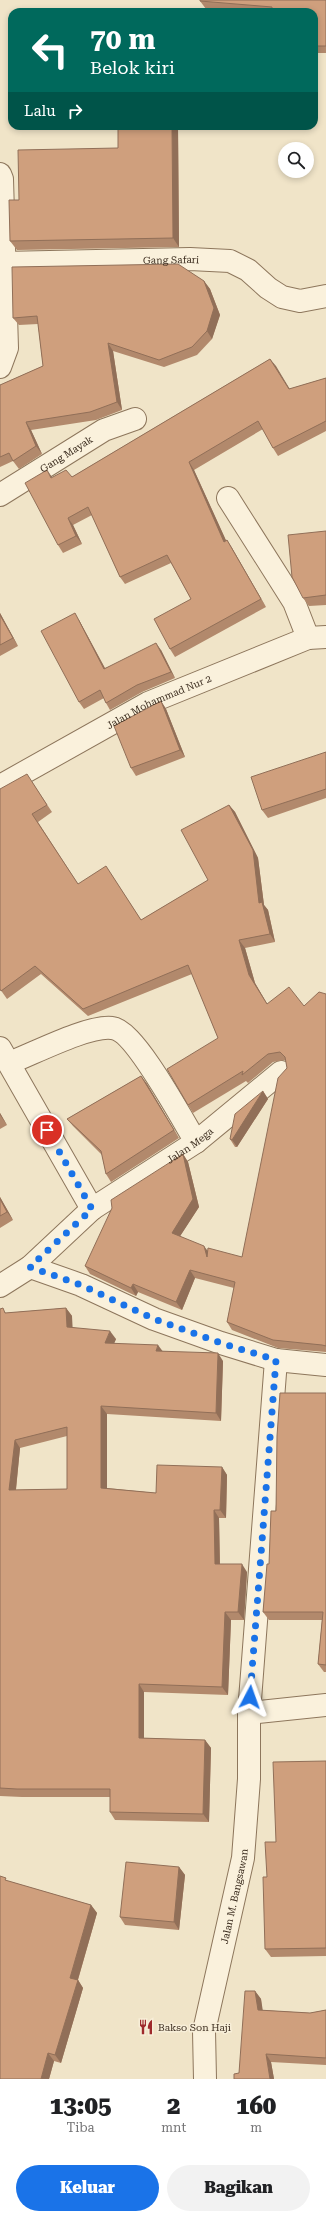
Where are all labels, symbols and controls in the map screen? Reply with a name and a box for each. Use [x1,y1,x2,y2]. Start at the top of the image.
text: 70 m [90,23,155,56]
icon: left [24,24,76,76]
text: Belok kiri [90,57,175,78]
icon: right [64,100,86,122]
text: Lalu [24,102,56,120]
map controls [278,142,314,178]
button: search [278,142,314,178]
street label: Gang Safari [143,253,199,266]
street label: Gang Mayak [38,433,95,474]
street label: Jalan Mohammad Nur 2 [104,672,213,731]
pin [30,1113,64,1147]
icon: arrive [36,1119,58,1141]
street label: Jalan Mega [164,1125,215,1165]
position arrow [229,1676,271,1718]
street label: Jalan M. Bangsawan [218,1848,249,1945]
restaurant icon: Bakso Son Haji [137,2018,155,2036]
place label: Bakso Son Haji [158,2022,231,2033]
text: 13:05 [50,2092,111,2120]
text: 2 [167,2092,180,2120]
text: 160 [236,2092,276,2120]
text: Tiba [66,2120,95,2135]
text: mnt [161,2120,186,2135]
text: m [250,2120,262,2135]
button: Keluar [16,2165,159,2211]
button: Bagikan [167,2165,310,2211]

